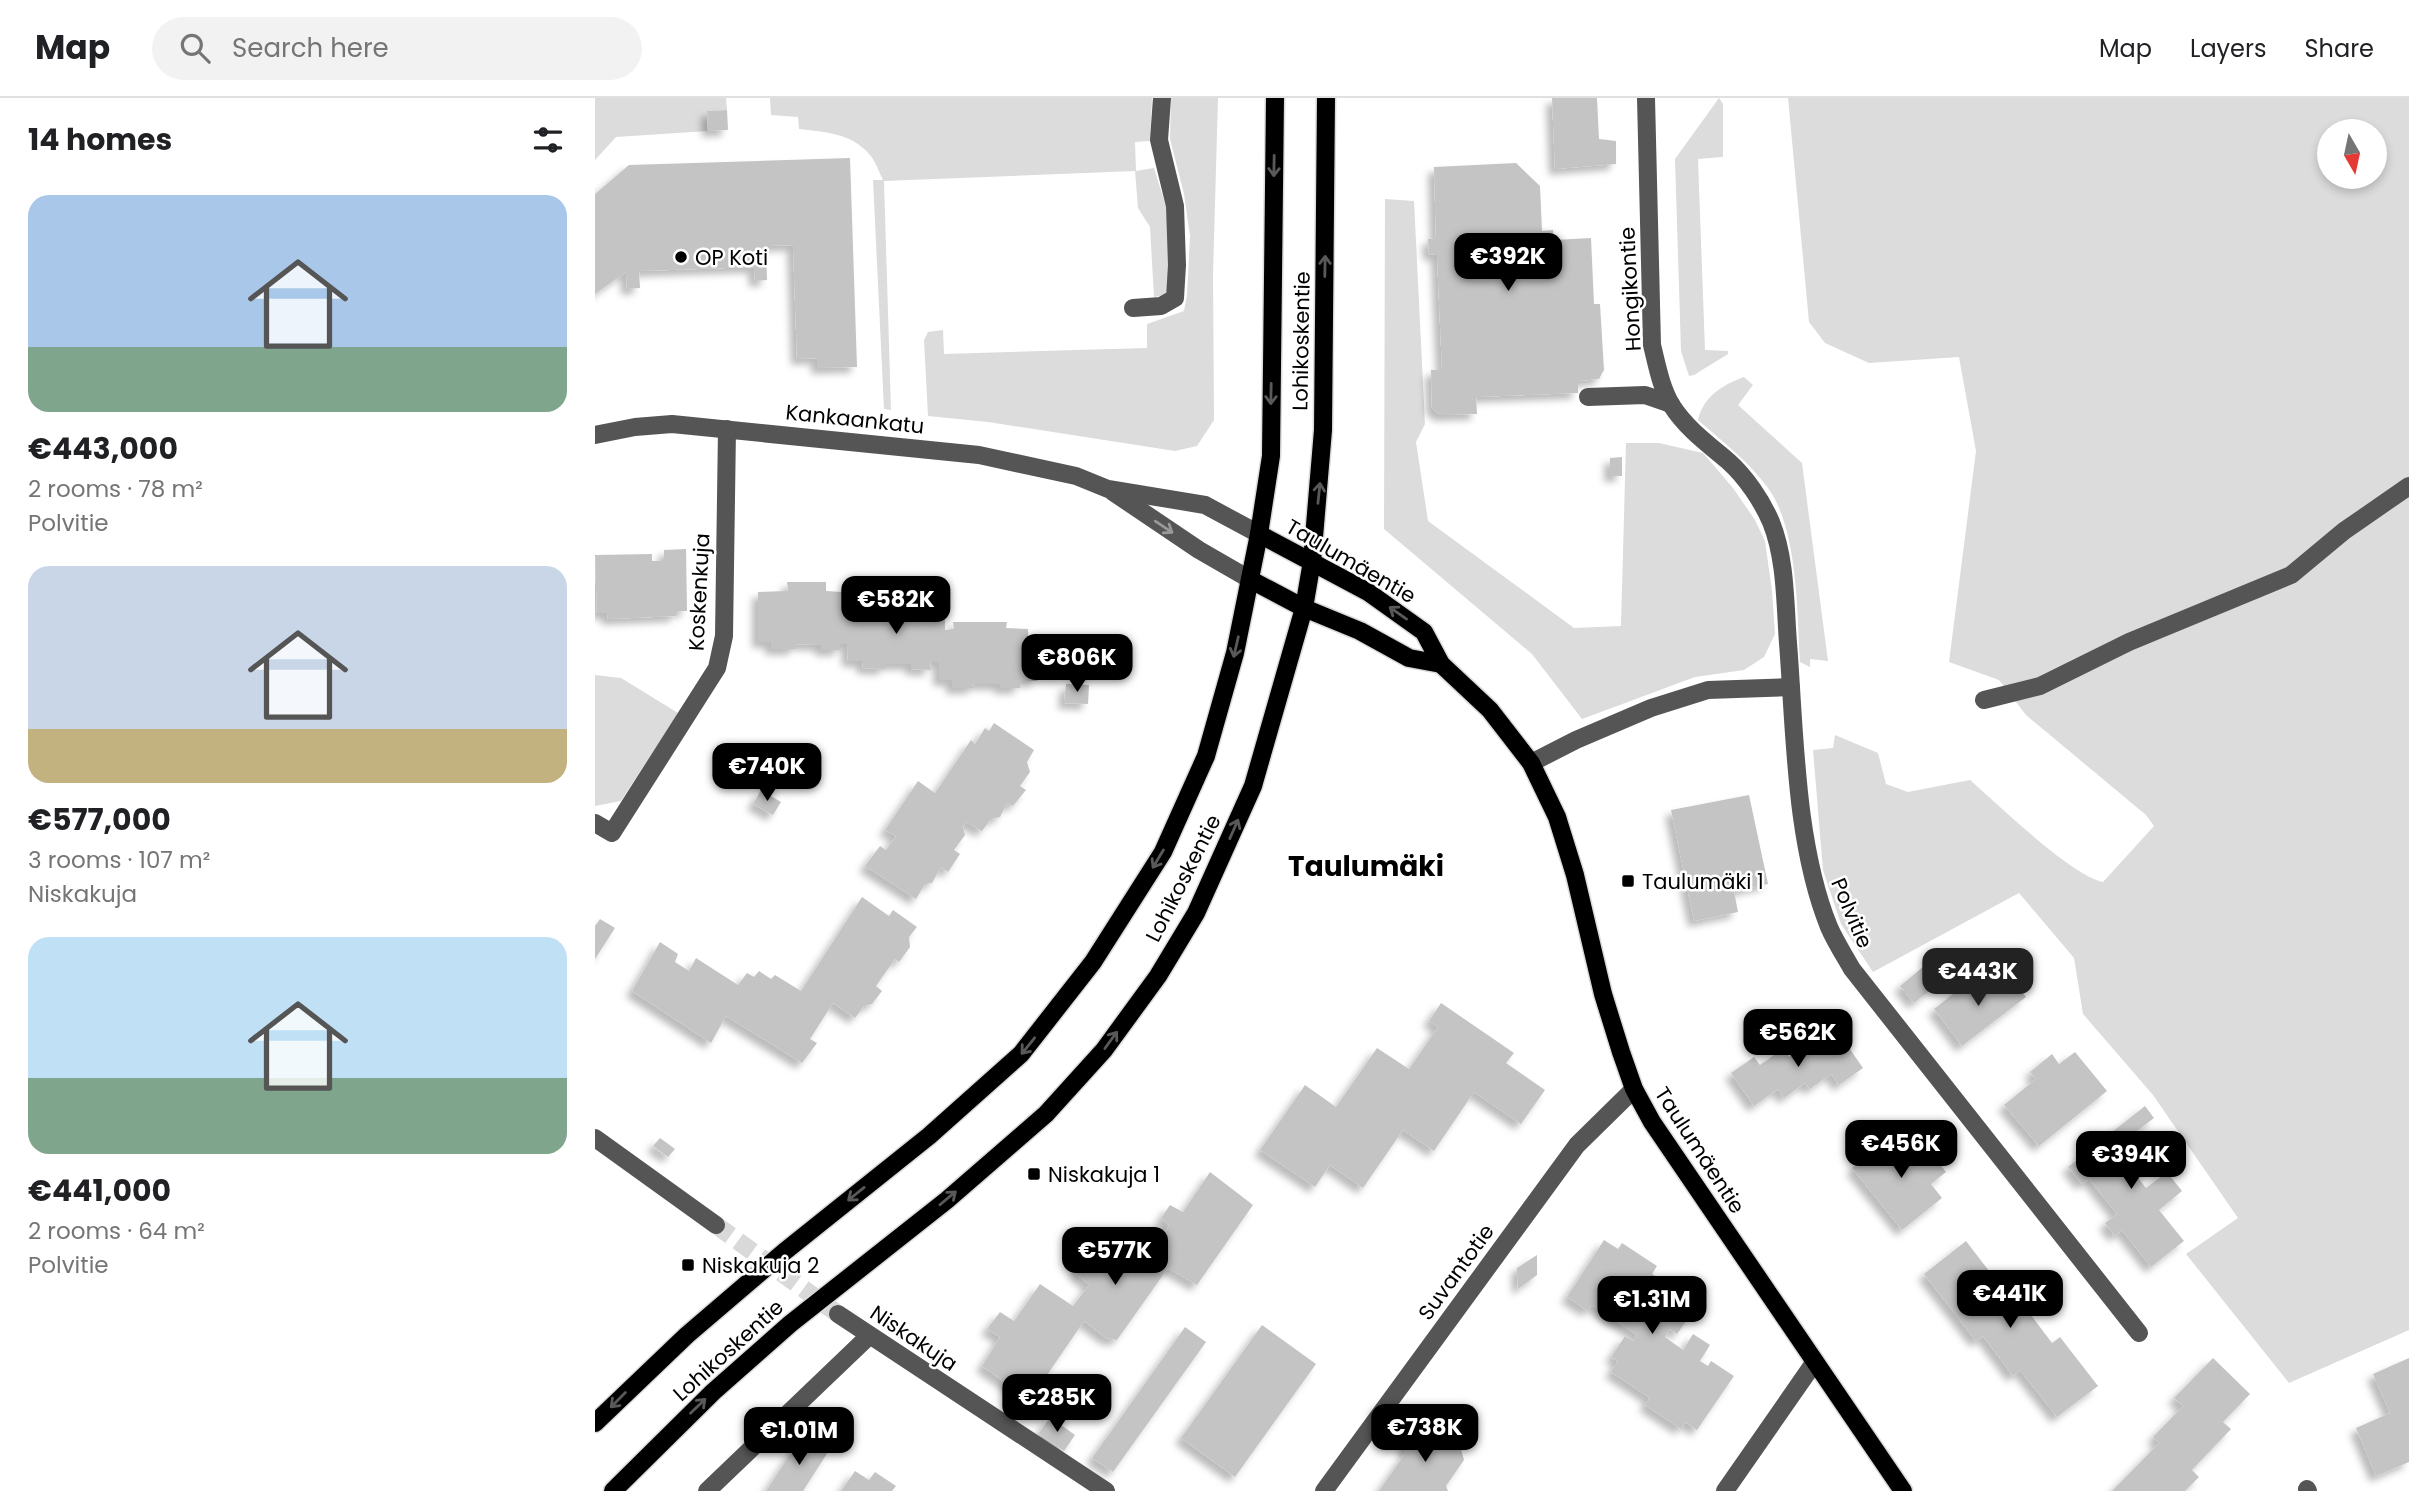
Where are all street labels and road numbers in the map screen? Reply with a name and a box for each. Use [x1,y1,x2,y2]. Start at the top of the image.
street label: Hongikontie [1612,226,1648,352]
street label: Lohikoskentie [1285,271,1317,411]
street label: Kankaankatu [784,397,926,441]
street label: Taulumäentie [1281,512,1421,610]
street label: Koskenkuja [681,532,717,652]
street label: Lohikoskentie [1138,809,1228,947]
street label: Polvitie [1824,873,1880,953]
street label: Taulumäentie [1648,1081,1752,1219]
street label: Suvantotie [1411,1218,1501,1326]
street label: Lohikoskentie [666,1293,790,1407]
street label: Niskakuja [865,1298,963,1378]

